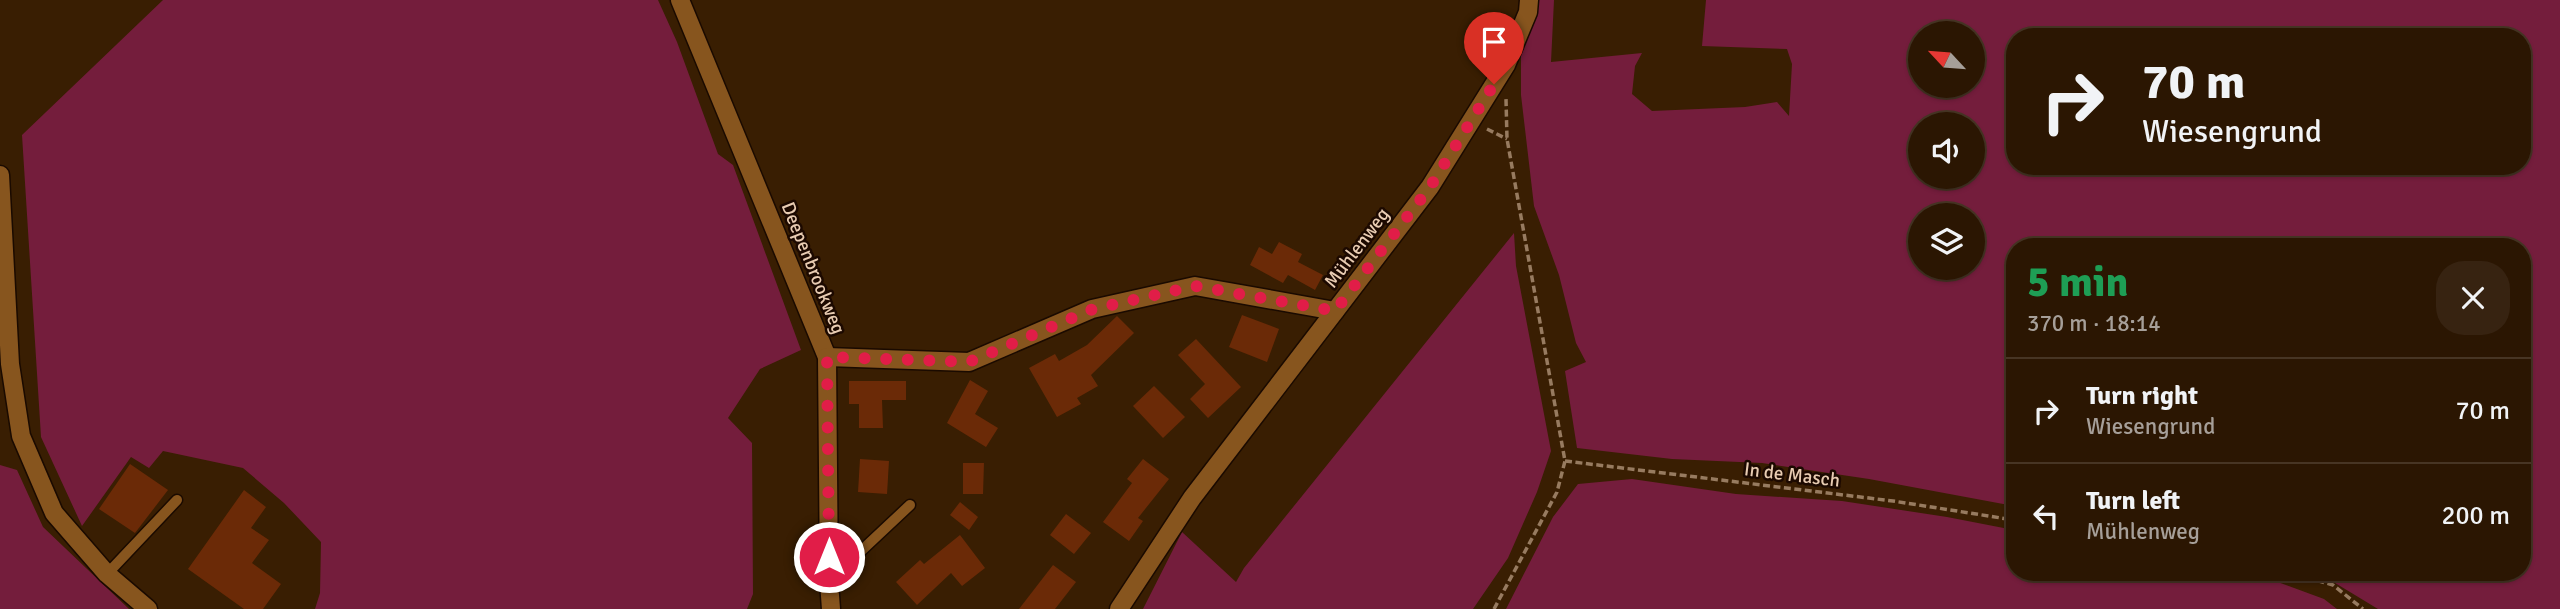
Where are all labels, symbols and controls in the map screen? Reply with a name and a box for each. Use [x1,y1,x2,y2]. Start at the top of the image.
pin [1464,12.0,1524,84]
north arrow [1908,21,1984,98]
map controls [1908,21,1985,280]
icon: arrive [1475,23,1513,61]
text: 70 m [2142,52,2245,112]
icon: right [2027,56,2118,147]
button: sound [1908,112,1985,189]
text: Wiesengrund [2142,112,2322,151]
street label: Deepenbrookweg [776,198,850,338]
street label: Mühlenweg [1319,203,1395,293]
button: layers [1908,203,1985,280]
text: 5 min [2027,257,2128,308]
button: close [2436,261,2510,335]
text: 370 m · 18:14 [2027,309,2161,338]
text: Turn right [2086,380,2198,412]
icon: right [2027,392,2065,430]
text: 70 m [2455,395,2510,427]
text: Wiesengrund [2086,412,2215,441]
street label: In de Masch [1743,457,1841,493]
text: Turn left [2086,485,2180,517]
icon: left [2027,497,2065,535]
text: 200 m [2441,500,2510,532]
text: Mühlenweg [2086,517,2200,546]
position arrow [792,520,866,594]

